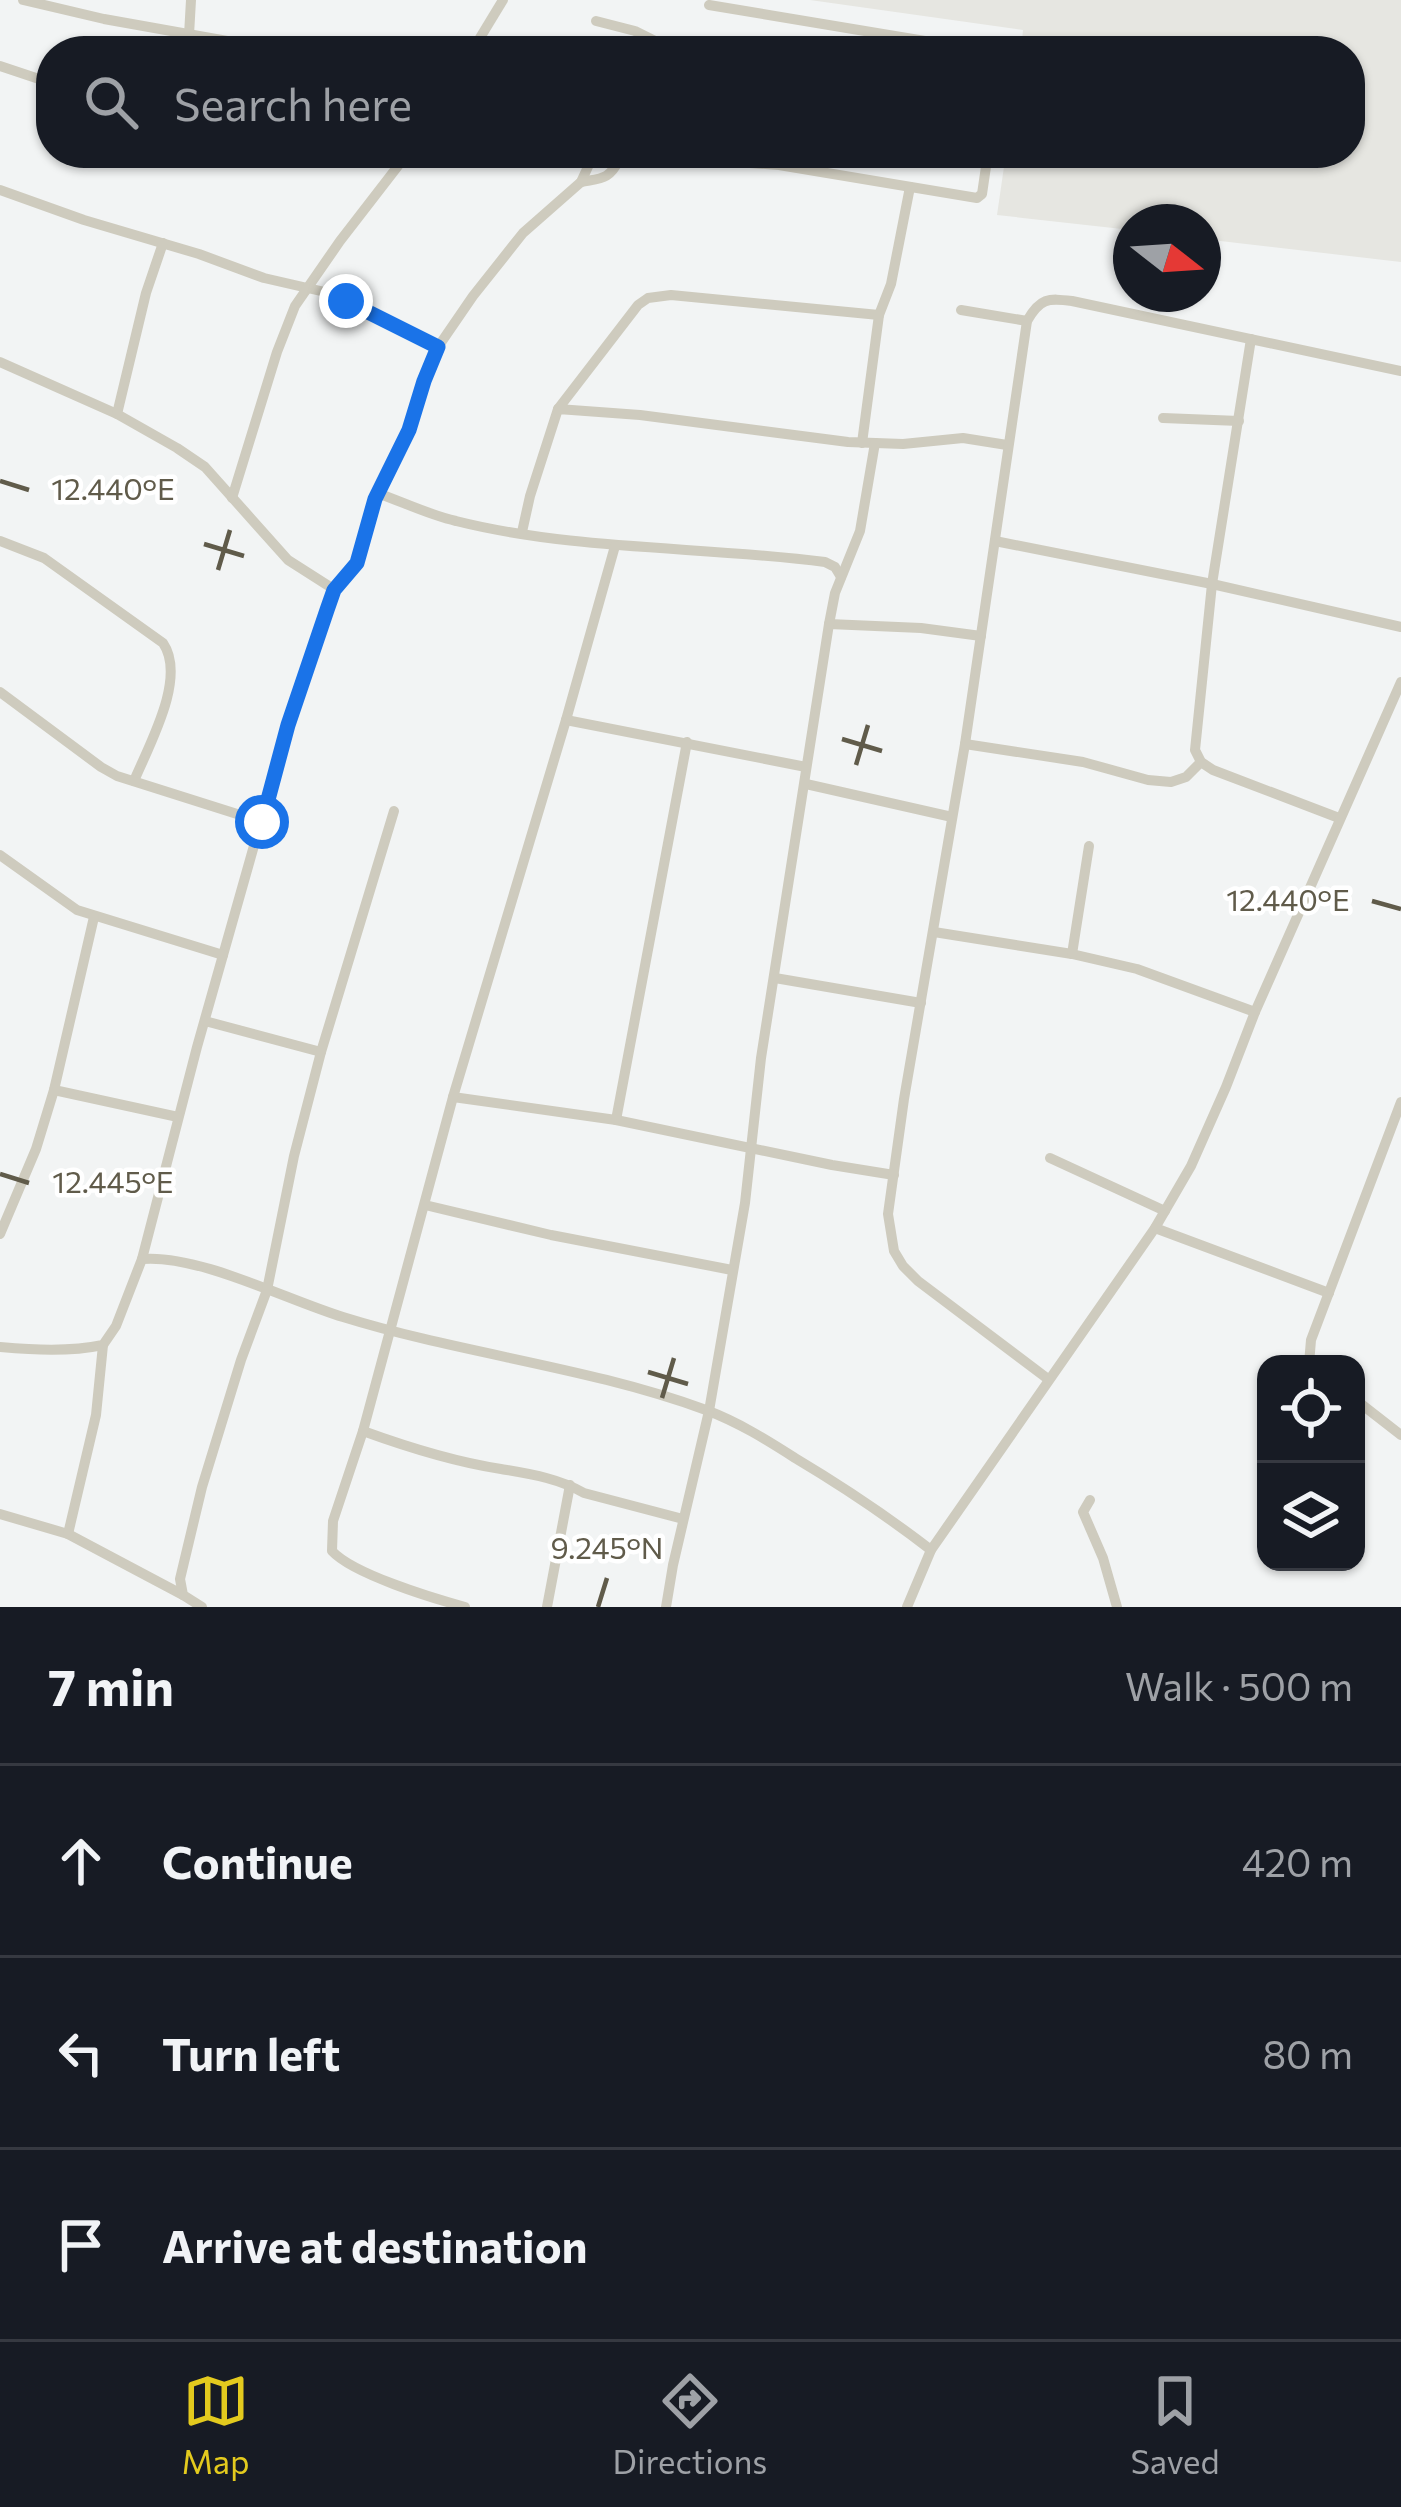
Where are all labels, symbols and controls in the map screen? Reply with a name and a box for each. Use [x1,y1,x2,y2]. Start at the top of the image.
search box [36,36,1365,168]
icon: search [78,69,144,135]
text: Search here [174,75,412,130]
north arrow [1113,204,1221,312]
route end [319,274,373,328]
text: 12.440°E [51,469,175,506]
route start [235,795,289,849]
text: 12.440°E [1226,880,1350,917]
text: 12.445°E [52,1162,174,1199]
map controls [1257,1355,1365,1571]
button: locate [1257,1355,1365,1463]
button: layers [1257,1463,1365,1571]
text: 9.245°N [551,1528,663,1565]
text: 7 min [48,1654,174,1717]
text: Walk · 500 m [1125,1661,1353,1709]
icon: ahead [48,1828,114,1894]
text: Continue [162,1833,353,1888]
text: 420 m [1242,1837,1353,1885]
icon: left [48,2020,114,2086]
text: Turn left [162,2025,340,2080]
text: 80 m [1262,2029,1353,2077]
icon: arrive [48,2212,114,2278]
text: Arrive at destination [162,2217,588,2272]
tab: Map [182,2368,250,2481]
tab: Directions [613,2368,767,2481]
tab: Saved [1130,2368,1219,2481]

